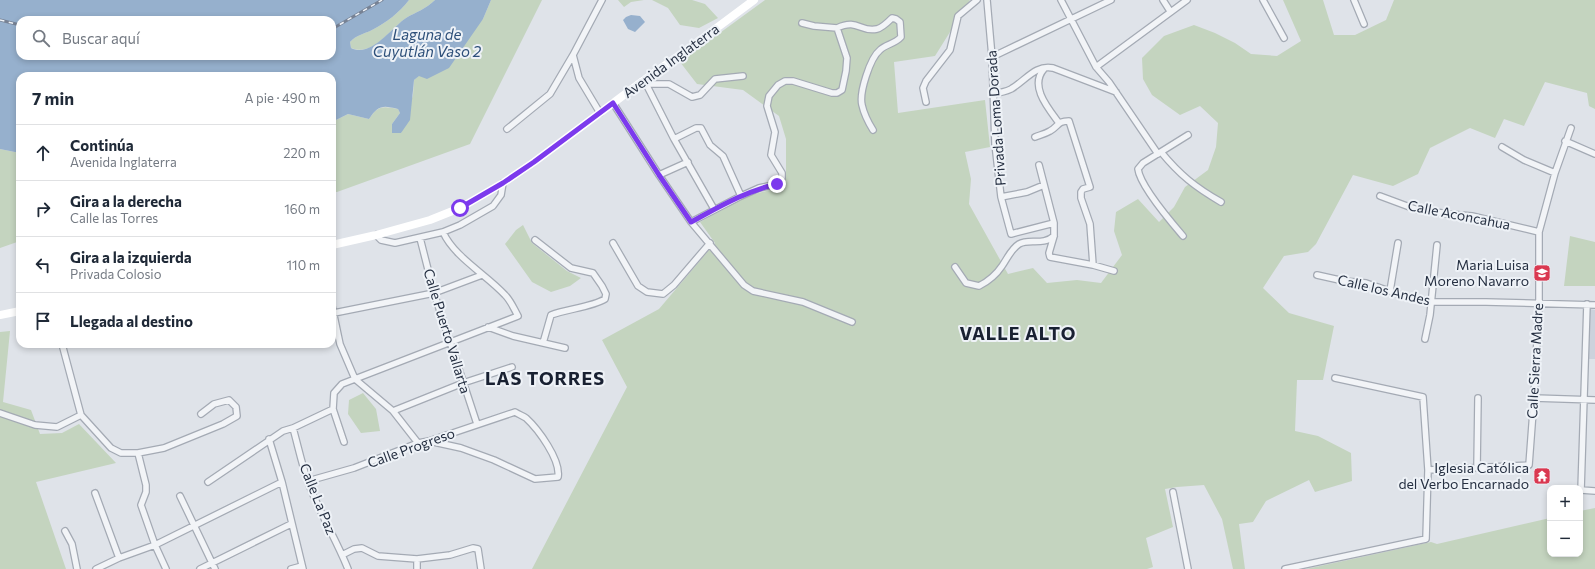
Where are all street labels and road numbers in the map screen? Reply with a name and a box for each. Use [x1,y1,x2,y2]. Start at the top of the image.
street label: Avenida Inglaterra [619,20,722,101]
street label: Privada Loma Dorada [982,50,1009,186]
street label: Calle Aconcahua [1406,196,1512,233]
street label: Calle Puerto Vallarta [420,266,475,395]
street label: Calle los Andes [1336,271,1432,308]
street label: Calle Sierra Madre [1523,303,1546,419]
street label: Calle Progreso [365,424,457,471]
street label: Calle La Paz [296,461,340,537]

